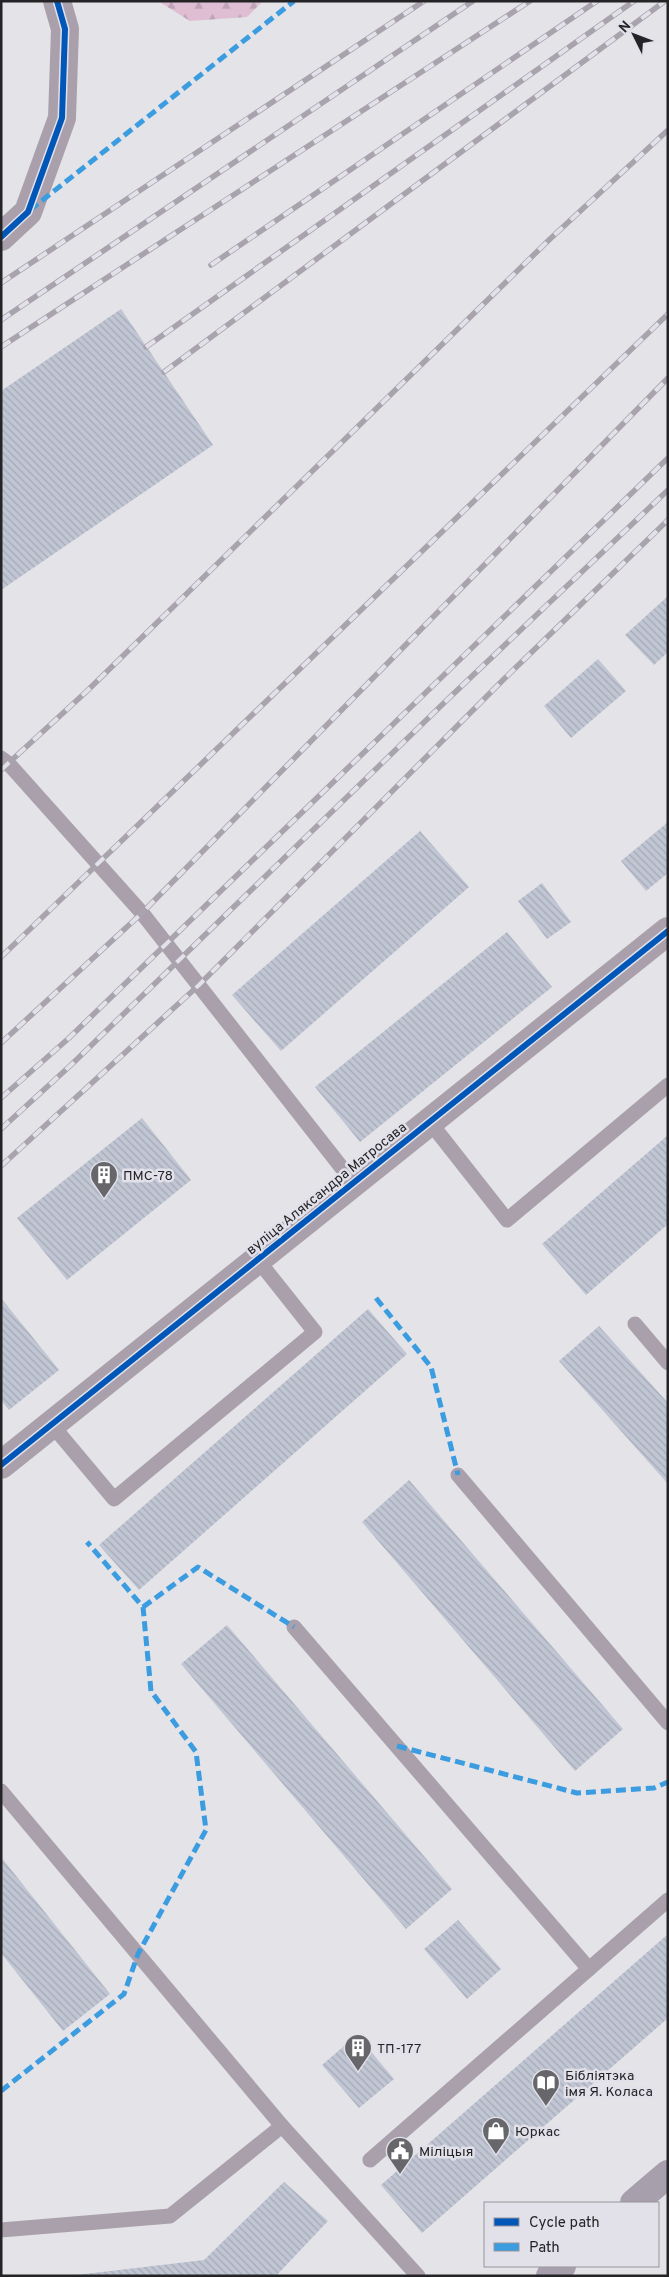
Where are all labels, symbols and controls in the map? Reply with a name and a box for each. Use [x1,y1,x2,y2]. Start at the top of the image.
north arrow [609,10,659,60]
text: N [616,18,635,37]
street label: вуліца Аляксандра Матросава [243,1119,411,1259]
building icon: ПМС-78 [89,1160,119,1199]
place label: ПМС-78 [123,1168,173,1185]
building icon: ТП-177 [343,2033,373,2072]
place label: ТП-177 [377,2041,421,2058]
library icon: Бібліятэка імя Я. Коласа [531,2068,561,2107]
place label: Бібліятэка імя Я. Коласа [565,2068,653,2101]
shop icon: Юркас [481,2116,511,2155]
place label: Юркас [515,2124,560,2141]
public building icon: Міліцыя [385,2136,415,2175]
place label: Міліцыя [419,2144,473,2161]
legend [484,2202,659,2267]
text: Cycle path [529,2214,600,2233]
text: Path [529,2239,560,2258]

